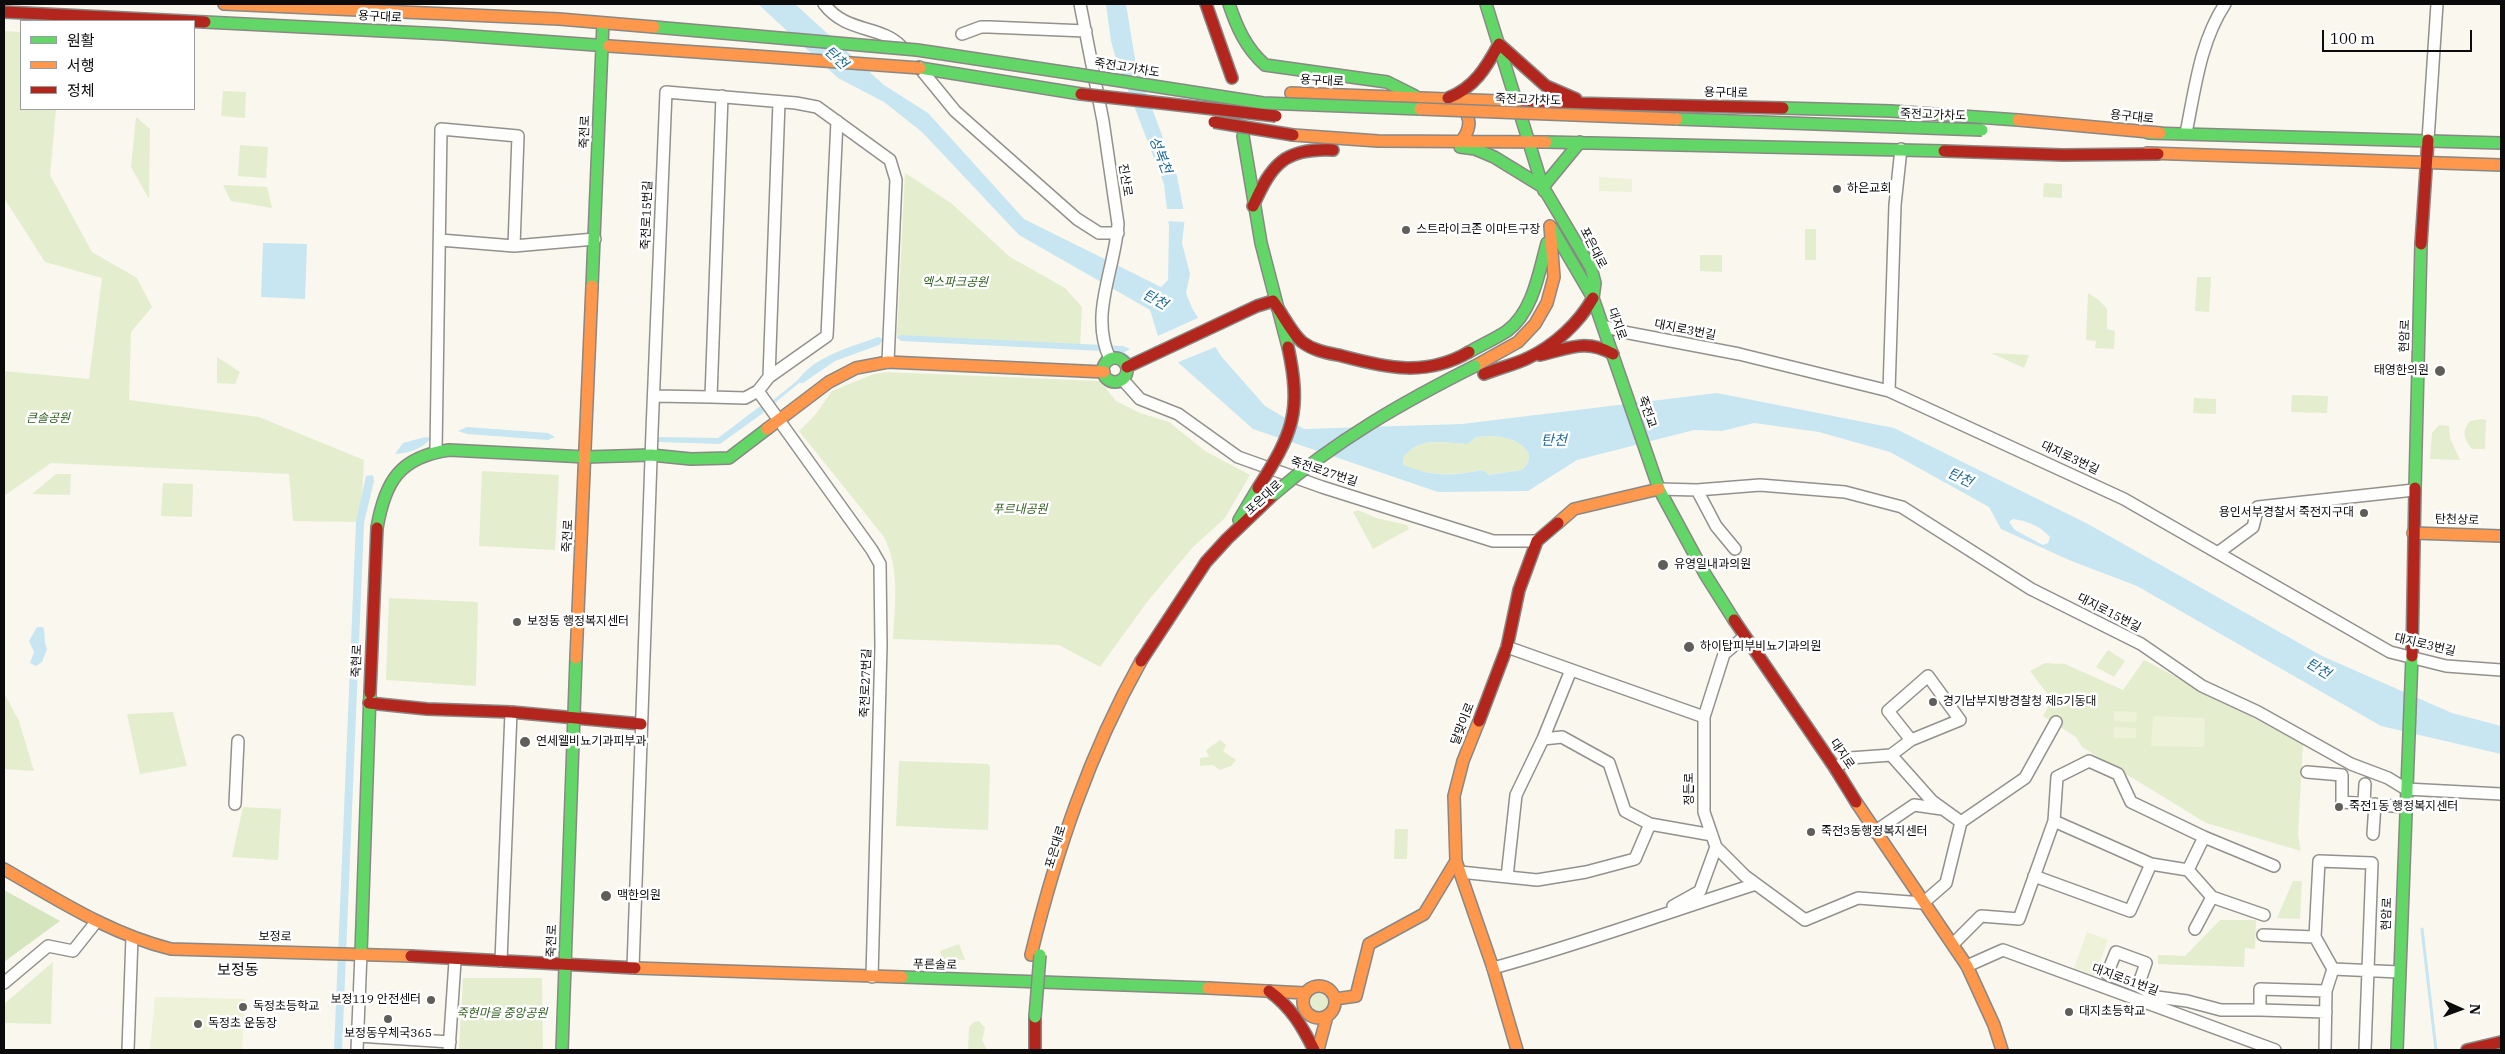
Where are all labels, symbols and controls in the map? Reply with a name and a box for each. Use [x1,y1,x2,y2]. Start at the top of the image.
street label: 용구대로 [358,9,402,25]
legend [20,20,195,110]
scale bar [2325,20,2475,52]
text: 100 m [2330,29,2375,48]
text: 원활 [67,31,95,50]
water label: 탄천 [821,43,851,73]
text: 서행 [67,56,95,75]
street label: 죽전고가차도 [1093,56,1161,80]
street label: 용구대로 [1300,73,1344,89]
text: 정체 [67,81,95,100]
street label: 용구대로 [1704,85,1748,101]
street label: 죽전고가차도 [1495,92,1561,108]
street label: 죽전고가차도 [1900,107,1966,123]
street label: 용구대로 [2109,108,2155,126]
street label: 죽전로 [577,115,593,149]
water label: 성복천 [1145,134,1175,176]
street label: 진산로 [1115,163,1135,197]
street label: 죽전로15번길 [639,180,655,250]
place label: 하은교회 [1847,182,1891,196]
marker: 하은교회 [1831,183,1843,195]
place label: 스트라이크존 이마트구장 [1416,223,1540,237]
marker: 스트라이크존 이마트구장 [1400,224,1412,236]
street label: 포은대로 [1577,225,1609,271]
park label: 엑스파크공원 [922,276,988,290]
water label: 탄천 [1140,286,1170,314]
street label: 대지로 [1605,306,1629,342]
street label: 대지로3번길 [1653,317,1717,343]
street label: 현암로 [2397,319,2413,353]
place label: 태영한의원 [2374,364,2429,378]
marker: 태영한의원 [2433,364,2447,378]
street label: 죽전교 [1635,394,1659,430]
park label: 큰솔공원 [26,412,70,426]
water label: 탄천 [1541,433,1567,449]
street label: 대지로3번길 [2039,438,2101,478]
street label: 죽전로27번길 [1289,454,1359,490]
water label: 탄천 [1945,465,1975,491]
street label: 포은대로 [1243,478,1285,518]
park label: 푸르내공원 [992,503,1048,517]
place label: 용인서부경찰서 죽전지구대 [2219,506,2354,520]
marker: 용인서부경찰서 죽전지구대 [2358,507,2370,519]
street label: 탄천상로 [2435,512,2479,528]
street label: 죽전로 [560,519,576,553]
marker: 유영일내과의원 [1656,558,1670,572]
place label: 유영일내과의원 [1674,558,1751,572]
street label: 대지로15번길 [2075,591,2143,635]
place label: 보정동 행정복지센터 [527,615,629,629]
marker: 보정동 행정복지센터 [511,616,523,628]
street label: 대지로3번길 [2393,631,2457,659]
marker: 하이탑피부비뇨기과의원 [1682,640,1696,654]
place label: 하이탑피부비뇨기과의원 [1700,640,1821,654]
street label: 죽현로 [349,644,365,678]
street label: 죽전로27번길 [858,648,874,718]
water label: 탄천 [2303,655,2333,683]
place label: 경기남부지방경찰청 제5기동대 [1943,695,2097,709]
marker: 경기남부지방경찰청 제5기동대 [1927,696,1939,708]
street label: 달맞이로 [1448,701,1478,747]
marker: 연세웰비뇨기과피부과 [518,735,532,749]
place label: 연세웰비뇨기과피부과 [536,735,646,749]
street label: 대지로 [1827,736,1857,772]
street label: 정든로 [1683,772,1697,806]
place label: 죽전1동 행정복지센터 [2349,800,2458,814]
marker: 죽전1동 행정복지센터 [2333,801,2345,813]
street label: 포은대로 [1043,824,1069,870]
place label: 죽전3동행정복지센터 [1821,825,1928,839]
marker: 죽전3동행정복지센터 [1805,826,1817,838]
marker: 맥한의원 [599,889,613,903]
place label: 맥한의원 [617,889,661,903]
street label: 현암로 [2379,897,2395,931]
street label: 죽전로 [544,924,560,958]
street label: 보정로 [258,930,292,944]
street label: 푸른솔로 [913,957,957,973]
street label: 대지로51번길 [2090,961,2160,999]
district label: 보정동 [217,962,259,980]
north arrow [2435,984,2485,1034]
place label: 보정119 안전센터 [330,993,421,1007]
marker: 보정119 안전센터 [425,994,437,1006]
place label: 독정초등학교 [253,1000,319,1014]
marker: 독정초등학교 [237,1001,249,1013]
text: N [2466,1004,2484,1015]
place label: 대지초등학교 [2079,1005,2145,1019]
marker: 대지초등학교 [2063,1006,2075,1018]
park label: 죽현마을 중앙공원 [457,1007,547,1021]
marker: 보정동우체국365 [382,1013,394,1025]
place label: 독정초 운동장 [208,1017,277,1031]
marker: 독정초 운동장 [192,1018,204,1030]
place label: 보정동우체국365 [344,1027,432,1041]

